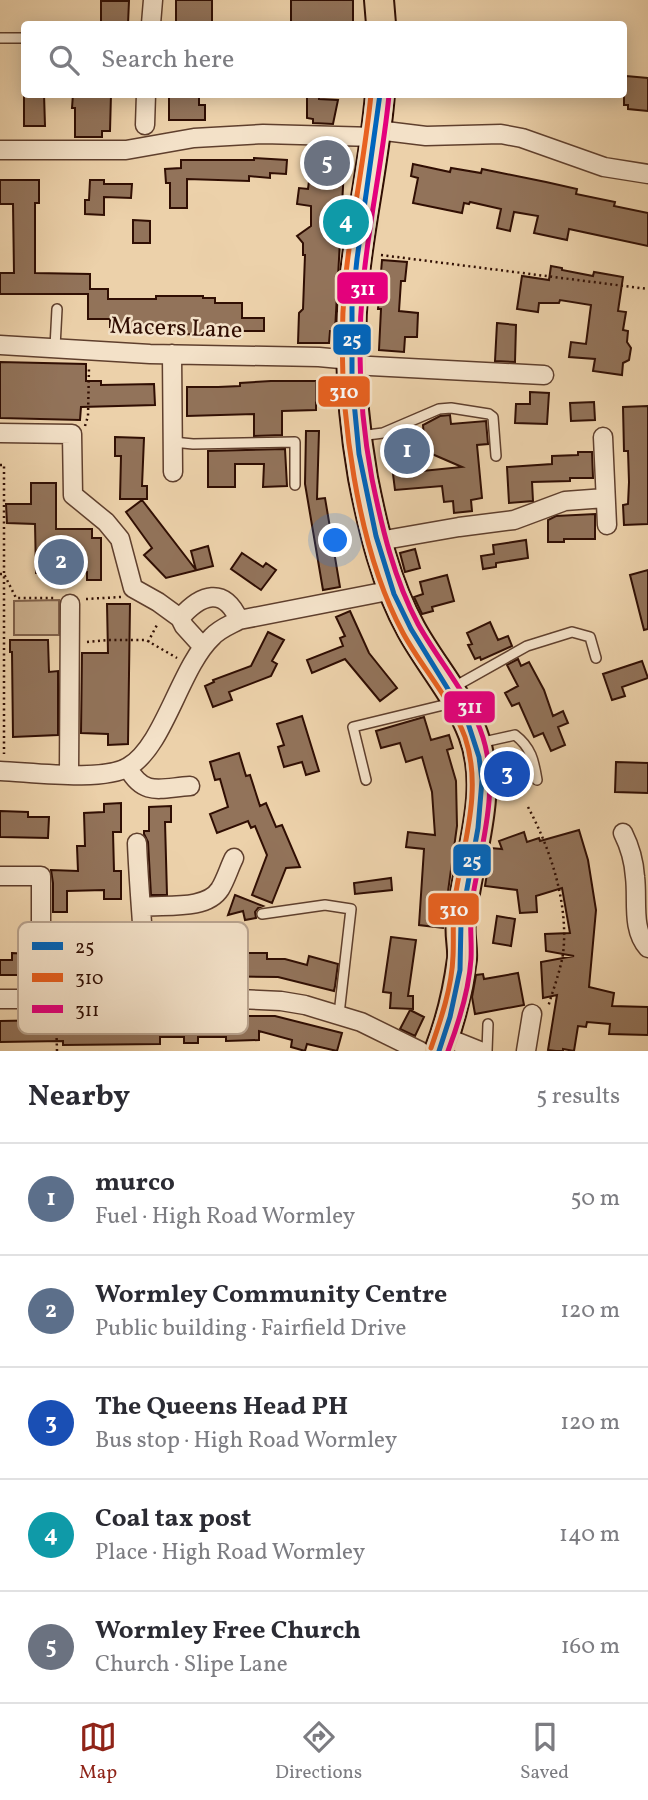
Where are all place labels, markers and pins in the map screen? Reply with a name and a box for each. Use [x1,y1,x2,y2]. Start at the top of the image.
pin: 5 [304,137,350,189]
pin: 4 [323,196,369,248]
pin: 1 [384,425,430,477]
pin: 2 [38,536,84,588]
pin: 3 [484,748,530,800]

